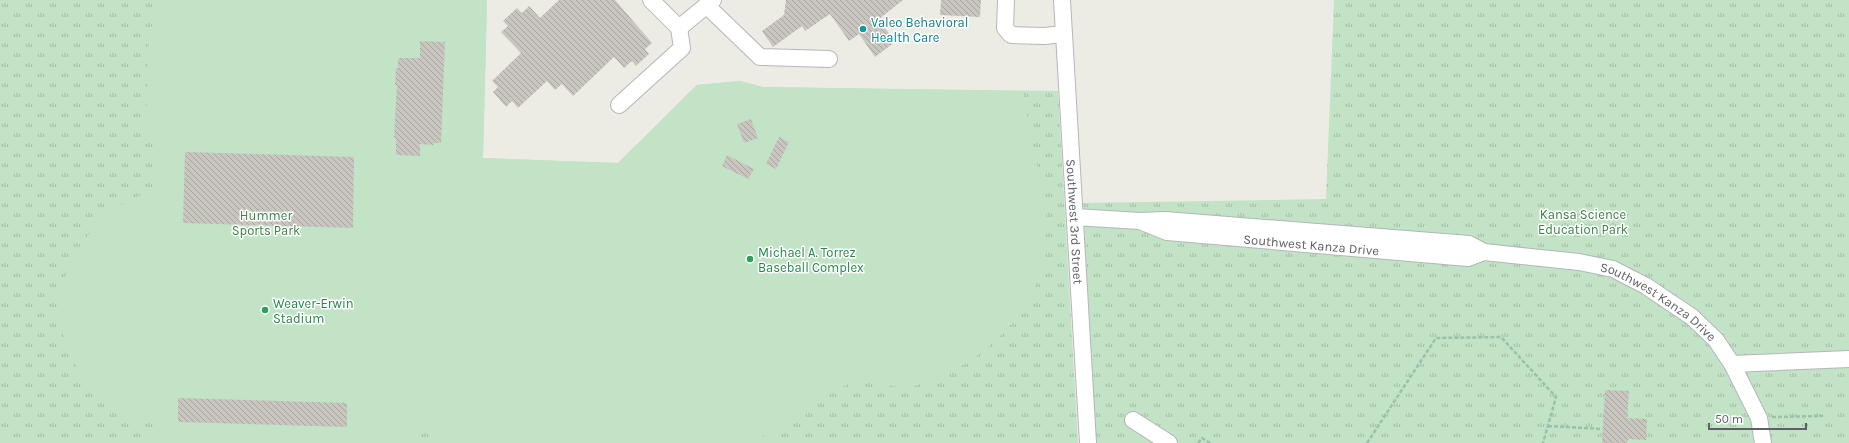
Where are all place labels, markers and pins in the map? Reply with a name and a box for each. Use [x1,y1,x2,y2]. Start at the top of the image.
place label: Valeo Behavioral Health Care [871,15,968,45]
marker: Valeo Behavioral Health Care [858,24,868,34]
place label: Michael A. Torrez Baseball Complex [758,245,864,275]
marker: Michael A. Torrez Baseball Complex [745,254,755,264]
place label: Weaver-Erwin Stadium [273,296,354,326]
marker: Weaver-Erwin Stadium [260,305,270,315]

